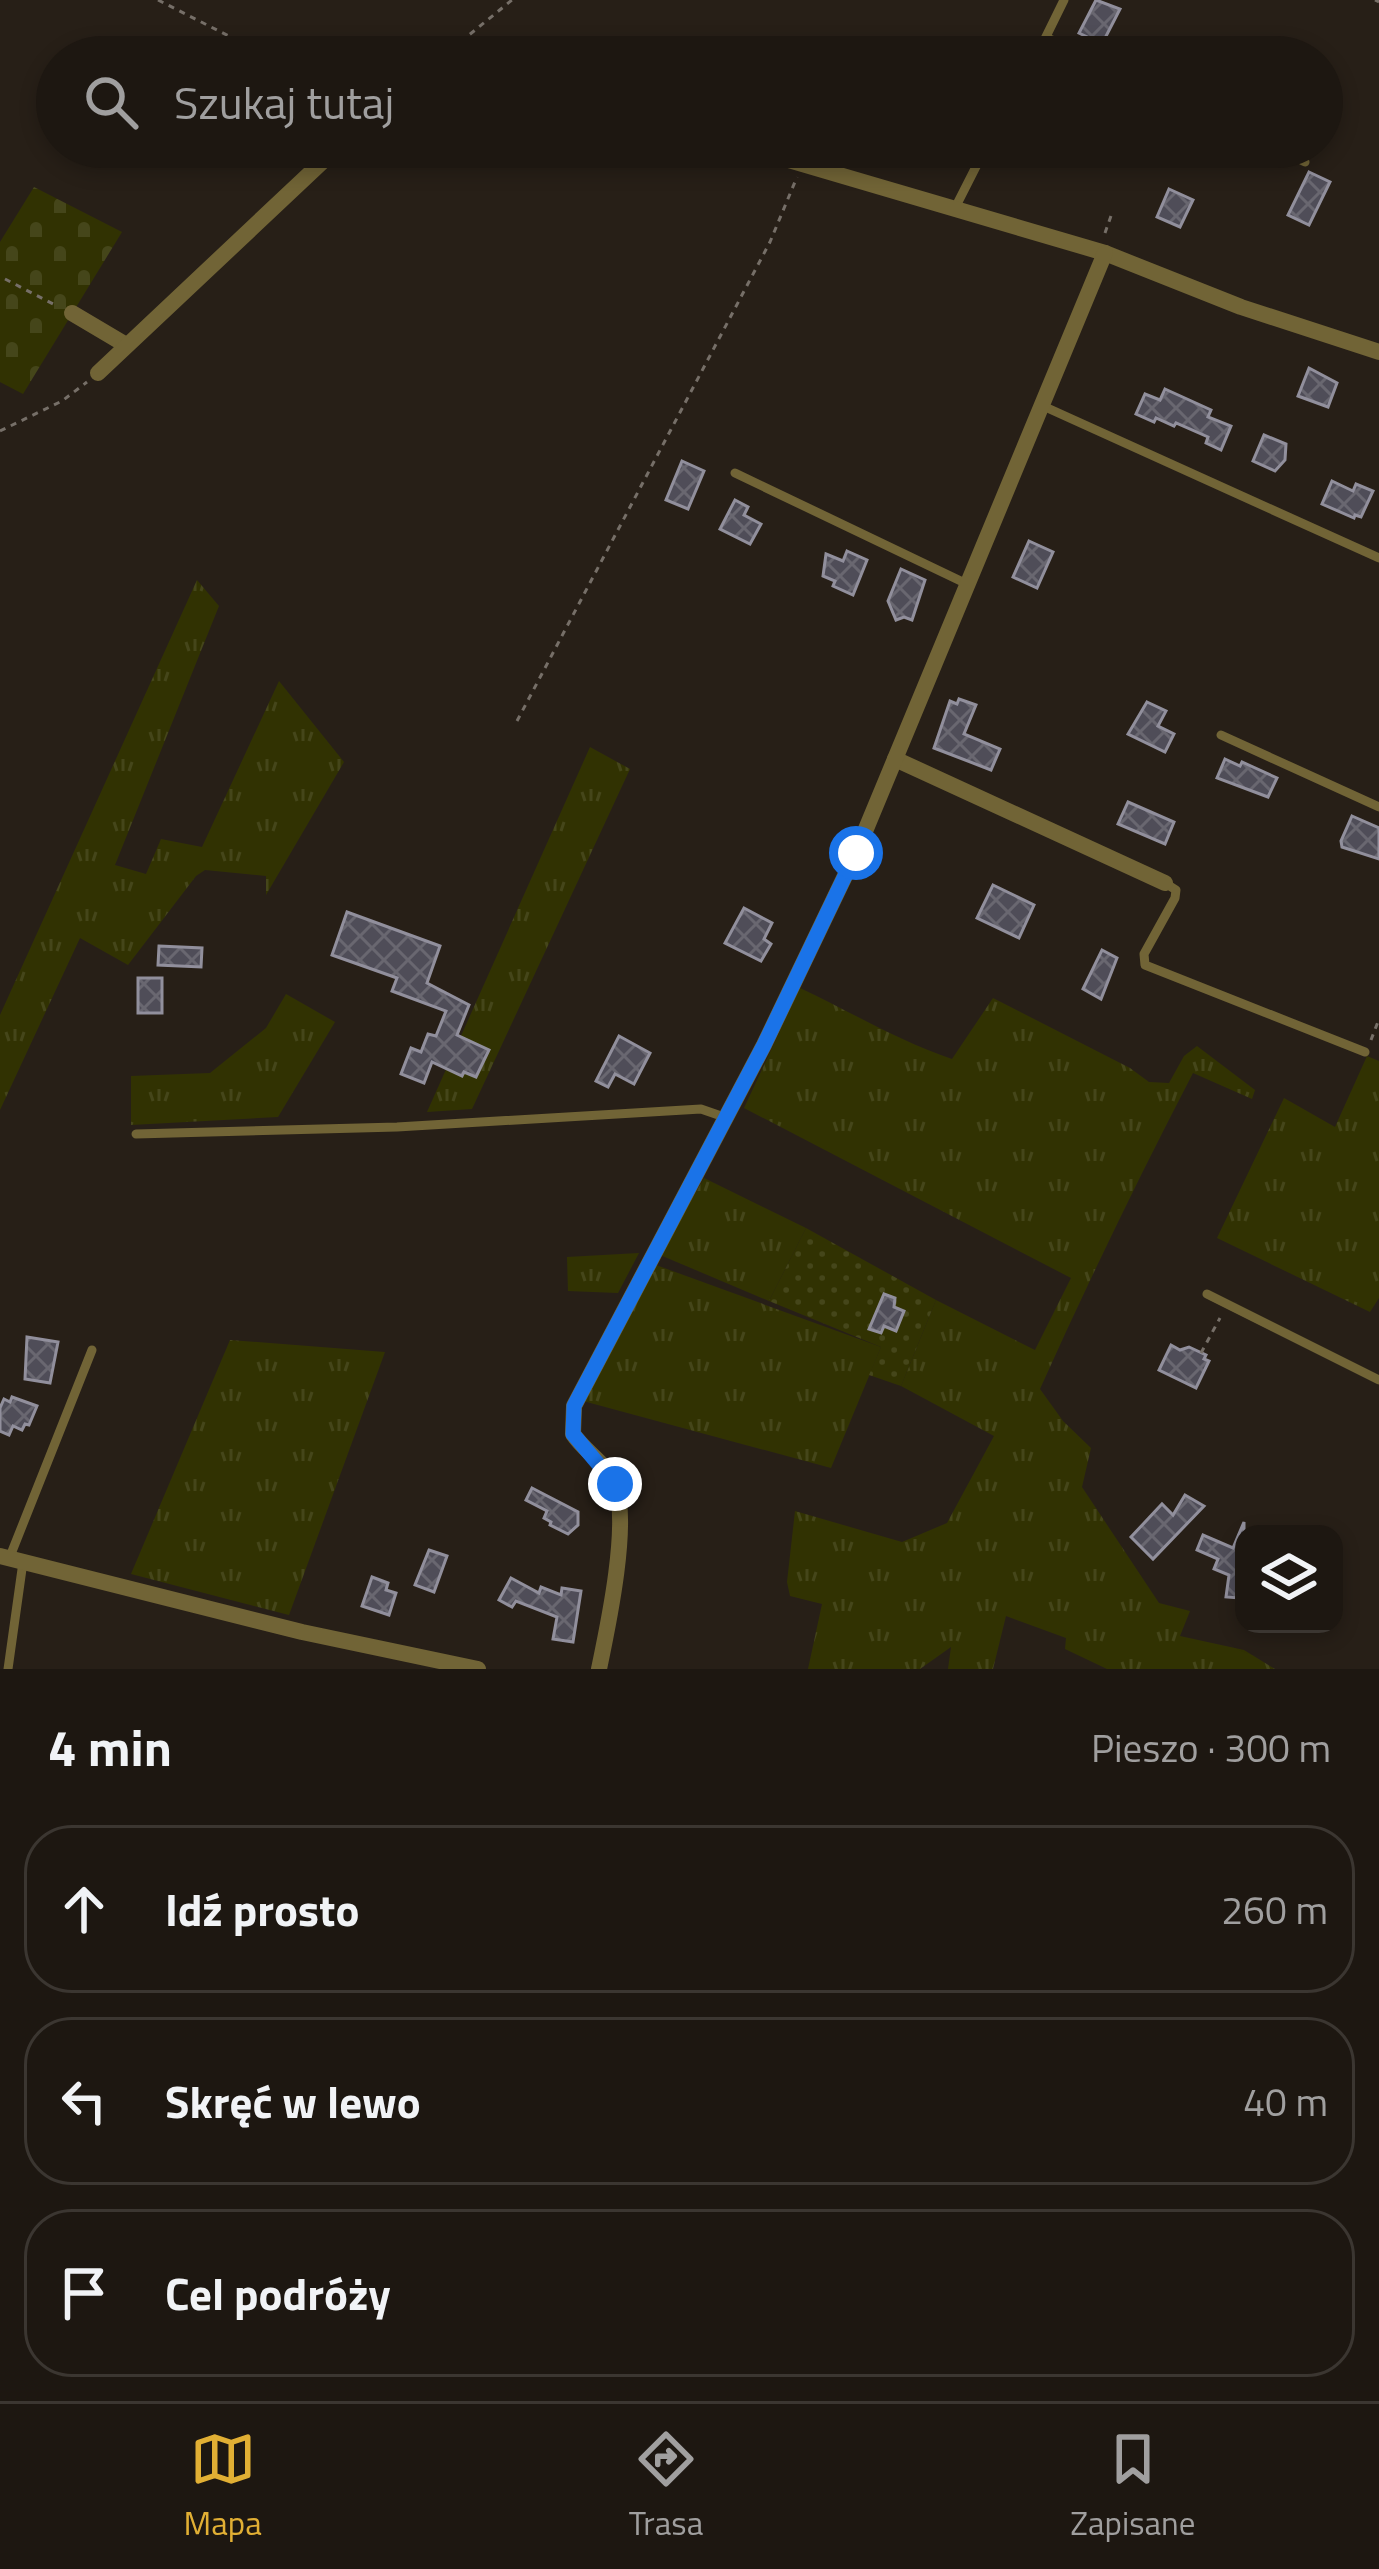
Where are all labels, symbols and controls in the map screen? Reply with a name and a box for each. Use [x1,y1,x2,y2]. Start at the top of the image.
search box [36,36,1343,168]
text: Szukaj tutaj [174,68,394,136]
icon: search [78,69,144,135]
route start [829,826,883,880]
route end [588,1457,642,1511]
map controls [1235,1525,1343,1633]
button: layers [1235,1525,1343,1633]
text: 4 min [48,1708,172,1786]
text: Pieszo · 300 m [1091,1718,1331,1777]
text: Idź prosto [165,1875,359,1943]
icon: ahead [51,1876,117,1942]
text: 260 m [1221,1880,1328,1939]
text: Skręć w lewo [165,2067,421,2135]
icon: left [51,2068,117,2134]
text: 40 m [1243,2072,1328,2131]
text: Cel podróży [165,2259,391,2327]
icon: arrive [51,2260,117,2326]
tab: Mapa [184,2426,262,2548]
tab: Trasa [629,2426,703,2548]
tab: Zapisane [1070,2426,1195,2548]

